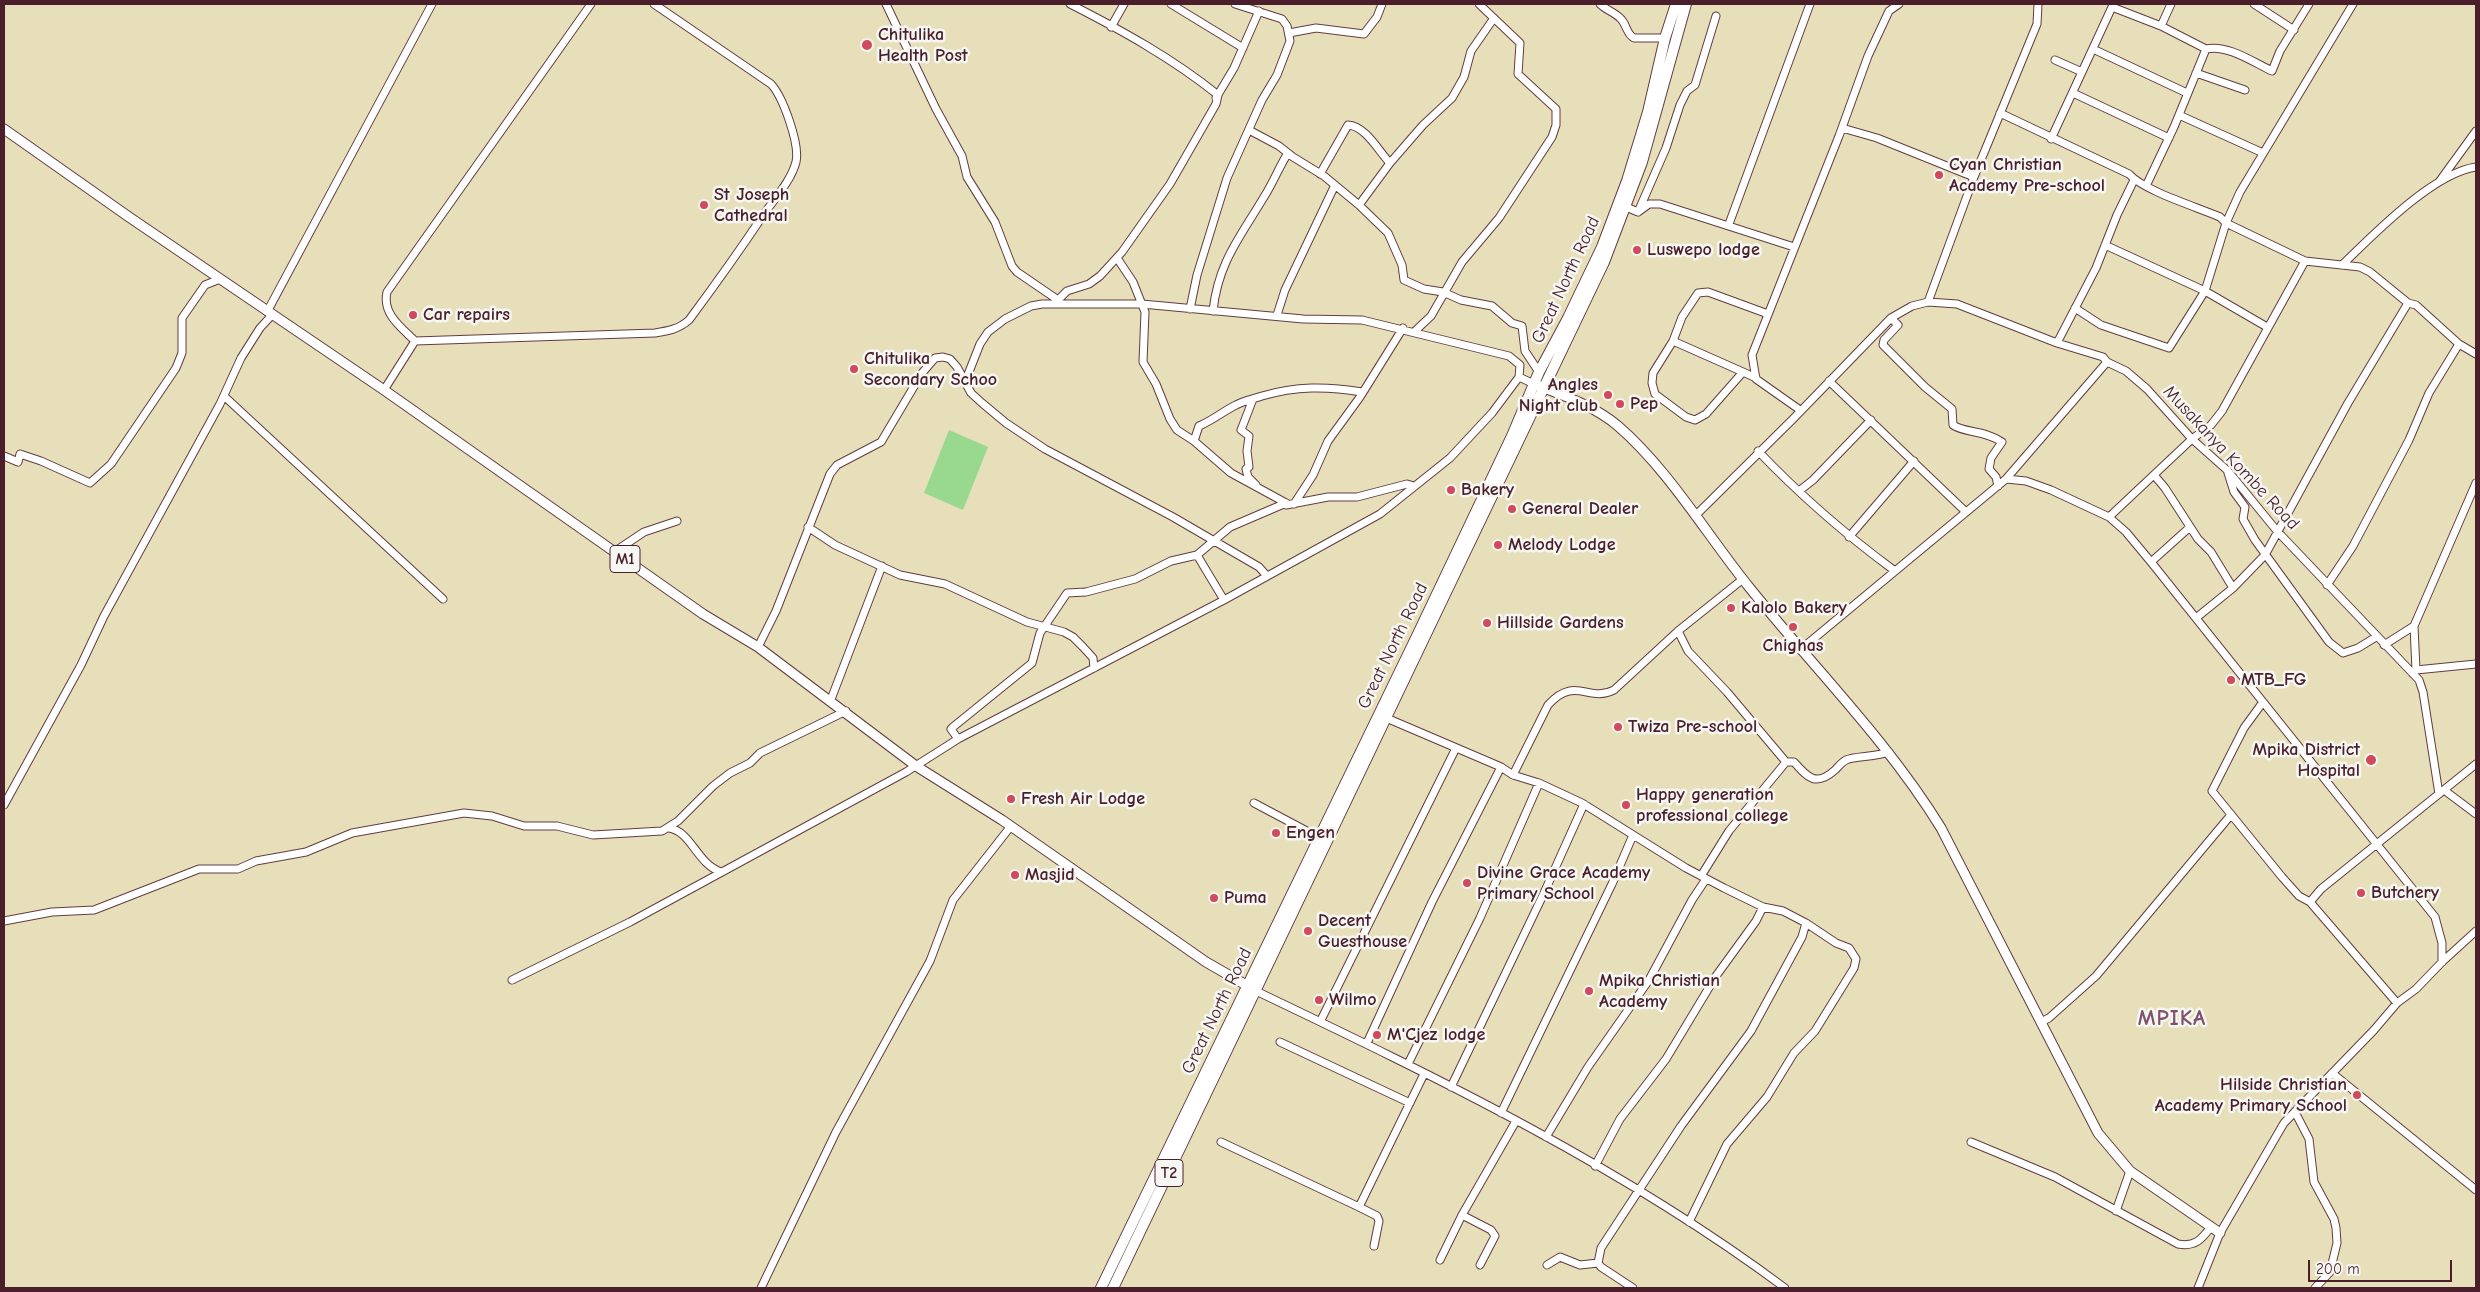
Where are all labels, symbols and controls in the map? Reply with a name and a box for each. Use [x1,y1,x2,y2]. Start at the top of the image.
place label: Chitulika Health Post [878,24,968,66]
marker: Chitulika Health Post [860,38,874,52]
place label: Cyan Christian Academy Pre-school [1949,154,2105,196]
marker: Cyan Christian Academy Pre-school [1933,169,1945,181]
place label: St Joseph Cathedral [714,184,789,226]
marker: St Joseph Cathedral [698,199,710,211]
street label: Great North Road [1527,213,1605,347]
place label: Luswepo lodge [1647,239,1760,261]
marker: Luswepo lodge [1631,244,1643,256]
place label: Car repairs [423,304,510,326]
marker: Car repairs [407,309,419,321]
place label: Chitulika Secondary Schoo [864,348,997,390]
marker: Chitulika Secondary Schoo [848,363,860,375]
place label: Angles Night club [1519,374,1598,416]
street label: Musakanya Kombe Road [2158,381,2304,535]
marker: Angles Night club [1602,389,1614,401]
place label: Pep [1630,393,1658,415]
marker: Pep [1614,398,1626,410]
place label: Bakery [1461,479,1514,501]
marker: Bakery [1445,484,1457,496]
place label: General Dealer [1522,498,1638,520]
marker: General Dealer [1506,503,1518,515]
place label: Melody Lodge [1508,534,1616,556]
marker: Melody Lodge [1492,539,1504,551]
road number: M1 [610,546,640,572]
street label: Great North Road [1353,580,1433,712]
place label: Kalolo Bakery [1741,597,1847,619]
marker: Kalolo Bakery [1725,602,1737,614]
place label: Hillside Gardens [1497,612,1624,634]
marker: Hillside Gardens [1481,617,1493,629]
marker: Chighas [1787,621,1799,633]
place label: Chighas [1763,635,1823,657]
place label: MTB_FG [2241,669,2307,691]
marker: MTB_FG [2225,674,2237,686]
place label: Twiza Pre-school [1628,716,1757,738]
marker: Twiza Pre-school [1612,721,1624,733]
place label: Mpika District Hospital [2253,739,2360,782]
marker: Mpika District Hospital [2364,753,2378,767]
place label: Happy generation professional college [1636,784,1788,826]
place label: Fresh Air Lodge [1021,788,1145,810]
marker: Fresh Air Lodge [1005,793,1017,805]
marker: Happy generation professional college [1620,799,1632,811]
place label: Engen [1286,822,1335,844]
marker: Engen [1270,827,1282,839]
place label: Divine Grace Academy Primary School [1477,862,1650,904]
place label: Masjid [1025,864,1075,886]
marker: Masjid [1009,869,1021,881]
marker: Divine Grace Academy Primary School [1461,877,1473,889]
place label: Butchery [2371,882,2439,904]
place label: Puma [1224,887,1267,909]
marker: Butchery [2355,887,2367,899]
marker: Puma [1208,892,1220,904]
place label: Decent Guesthouse [1318,910,1407,952]
marker: Decent Guesthouse [1302,925,1314,937]
street label: Great North Road [1177,945,1257,1077]
place label: Mpika Christian Academy [1599,970,1720,1012]
marker: Mpika Christian Academy [1583,985,1595,997]
place label: Wilmo [1329,989,1377,1011]
marker: Wilmo [1313,994,1325,1006]
district label: MPIKA [2137,1006,2207,1032]
place label: M'Cjez lodge [1387,1024,1485,1046]
marker: M'Cjez lodge [1371,1029,1383,1041]
place label: Hilside Christian Academy Primary School [2155,1074,2347,1116]
marker: Hilside Christian Academy Primary School [2351,1089,2363,1101]
road number: T2 [1155,1160,1183,1186]
scale bar [2310,1250,2454,1282]
text: 200 m [2316,1260,2360,1278]

